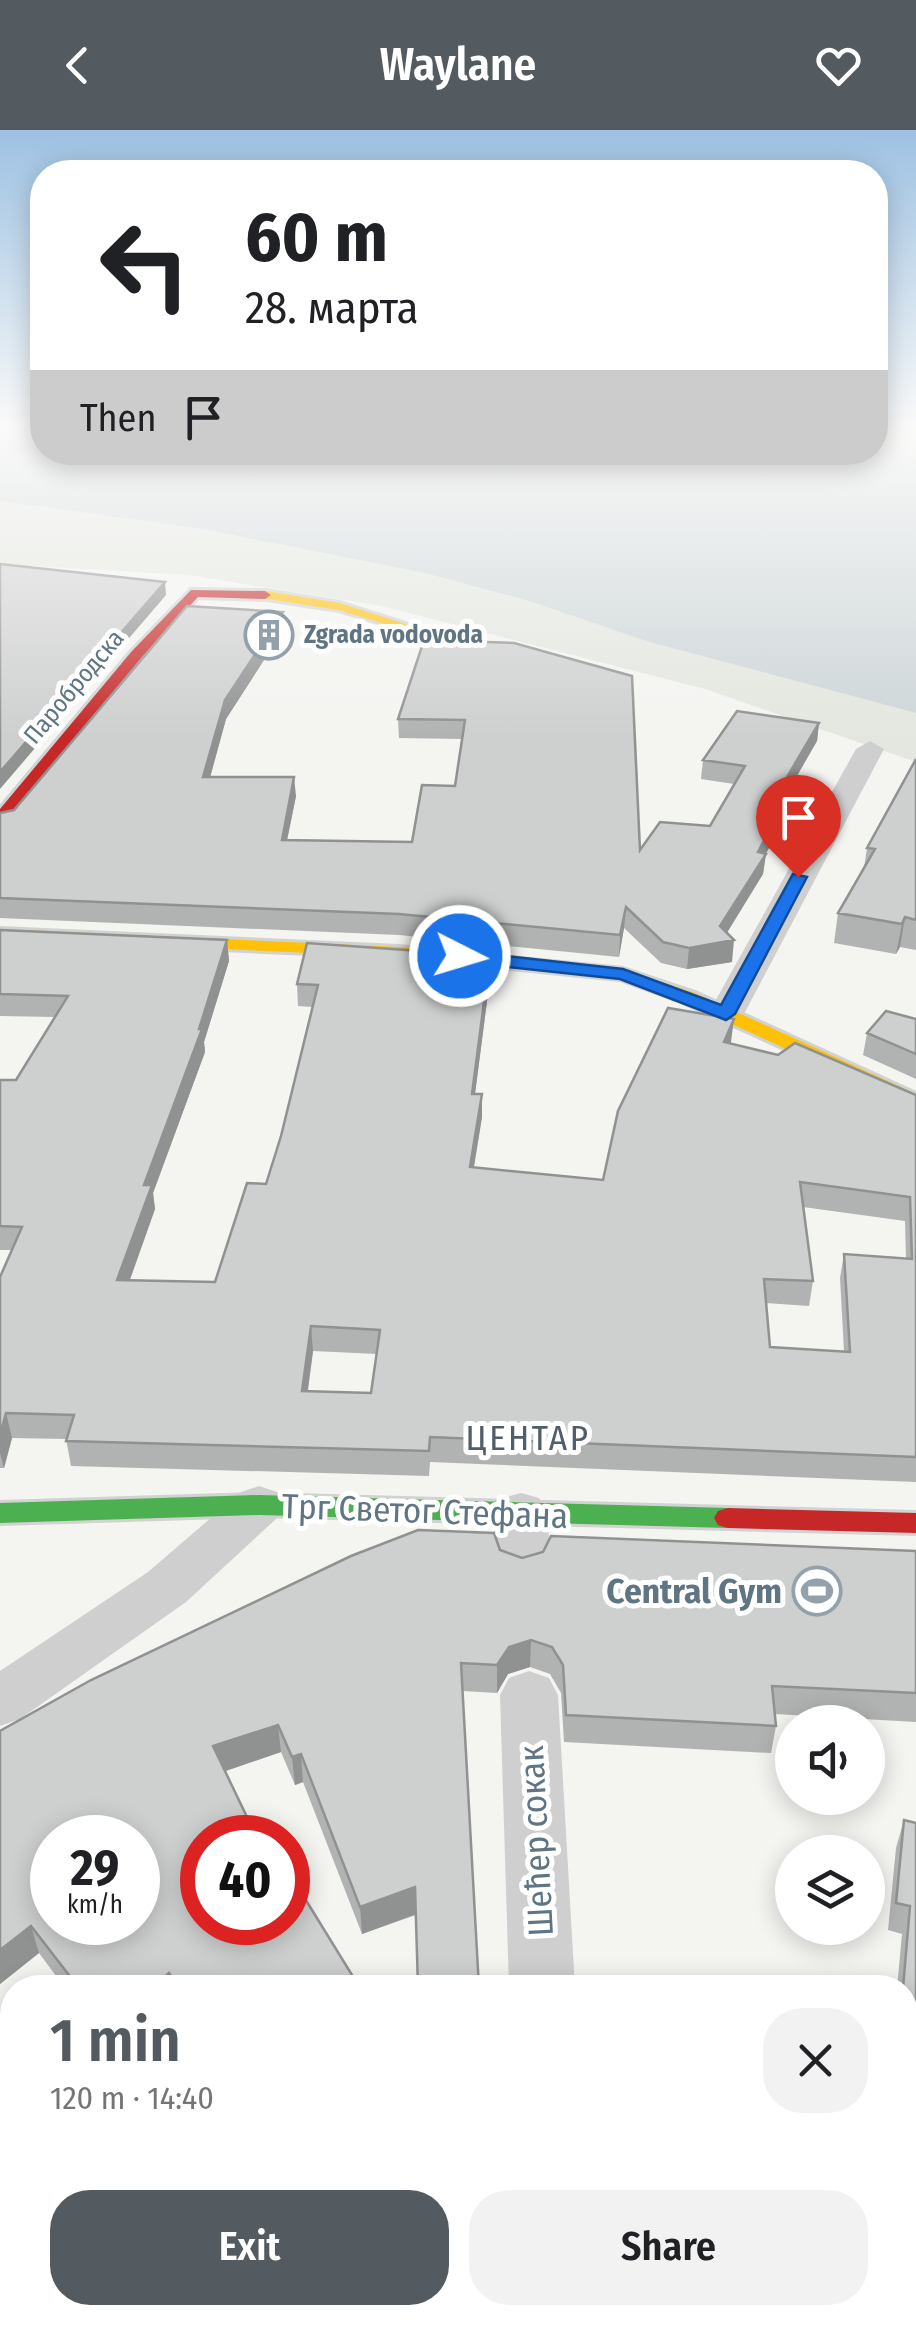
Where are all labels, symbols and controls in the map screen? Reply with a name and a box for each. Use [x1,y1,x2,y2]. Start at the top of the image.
icon: back [50,38,105,93]
text: Waylane [380,38,536,92]
icon: heart [811,38,866,93]
text: 60 m [245,196,388,280]
icon: left [80,200,210,330]
text: 28. марта [245,281,419,335]
icon: arrive [176,390,231,445]
text: Then [80,395,156,441]
building icon: Zgrada vodovoda [243,609,295,661]
place label: Zgrada vodovoda [304,620,483,650]
street label: Паробродска [18,624,130,750]
pin [756,775,841,878]
icon: arrive [771,790,826,845]
position arrow [408,904,512,1008]
district label: ЦЕНТАР [466,1417,590,1459]
street label: Трг Светог Стефана [281,1485,569,1537]
sports icon: Central Gym [791,1565,843,1617]
place label: Central Gym [606,1570,782,1612]
map controls [775,1705,885,1945]
button: sound [775,1705,885,1815]
street label: Шећер сокак [510,1744,562,1938]
speed limit sign: 40 [180,1815,310,1945]
button: layers [775,1835,885,1945]
text: 29 [71,1838,119,1898]
text: km/h [67,1890,123,1920]
text: 1 min [50,2005,181,2077]
button: close [763,2008,868,2113]
text: 120 m · 14:40 [50,2079,214,2117]
button: Exit [50,2190,449,2305]
button: Share [469,2190,868,2305]

